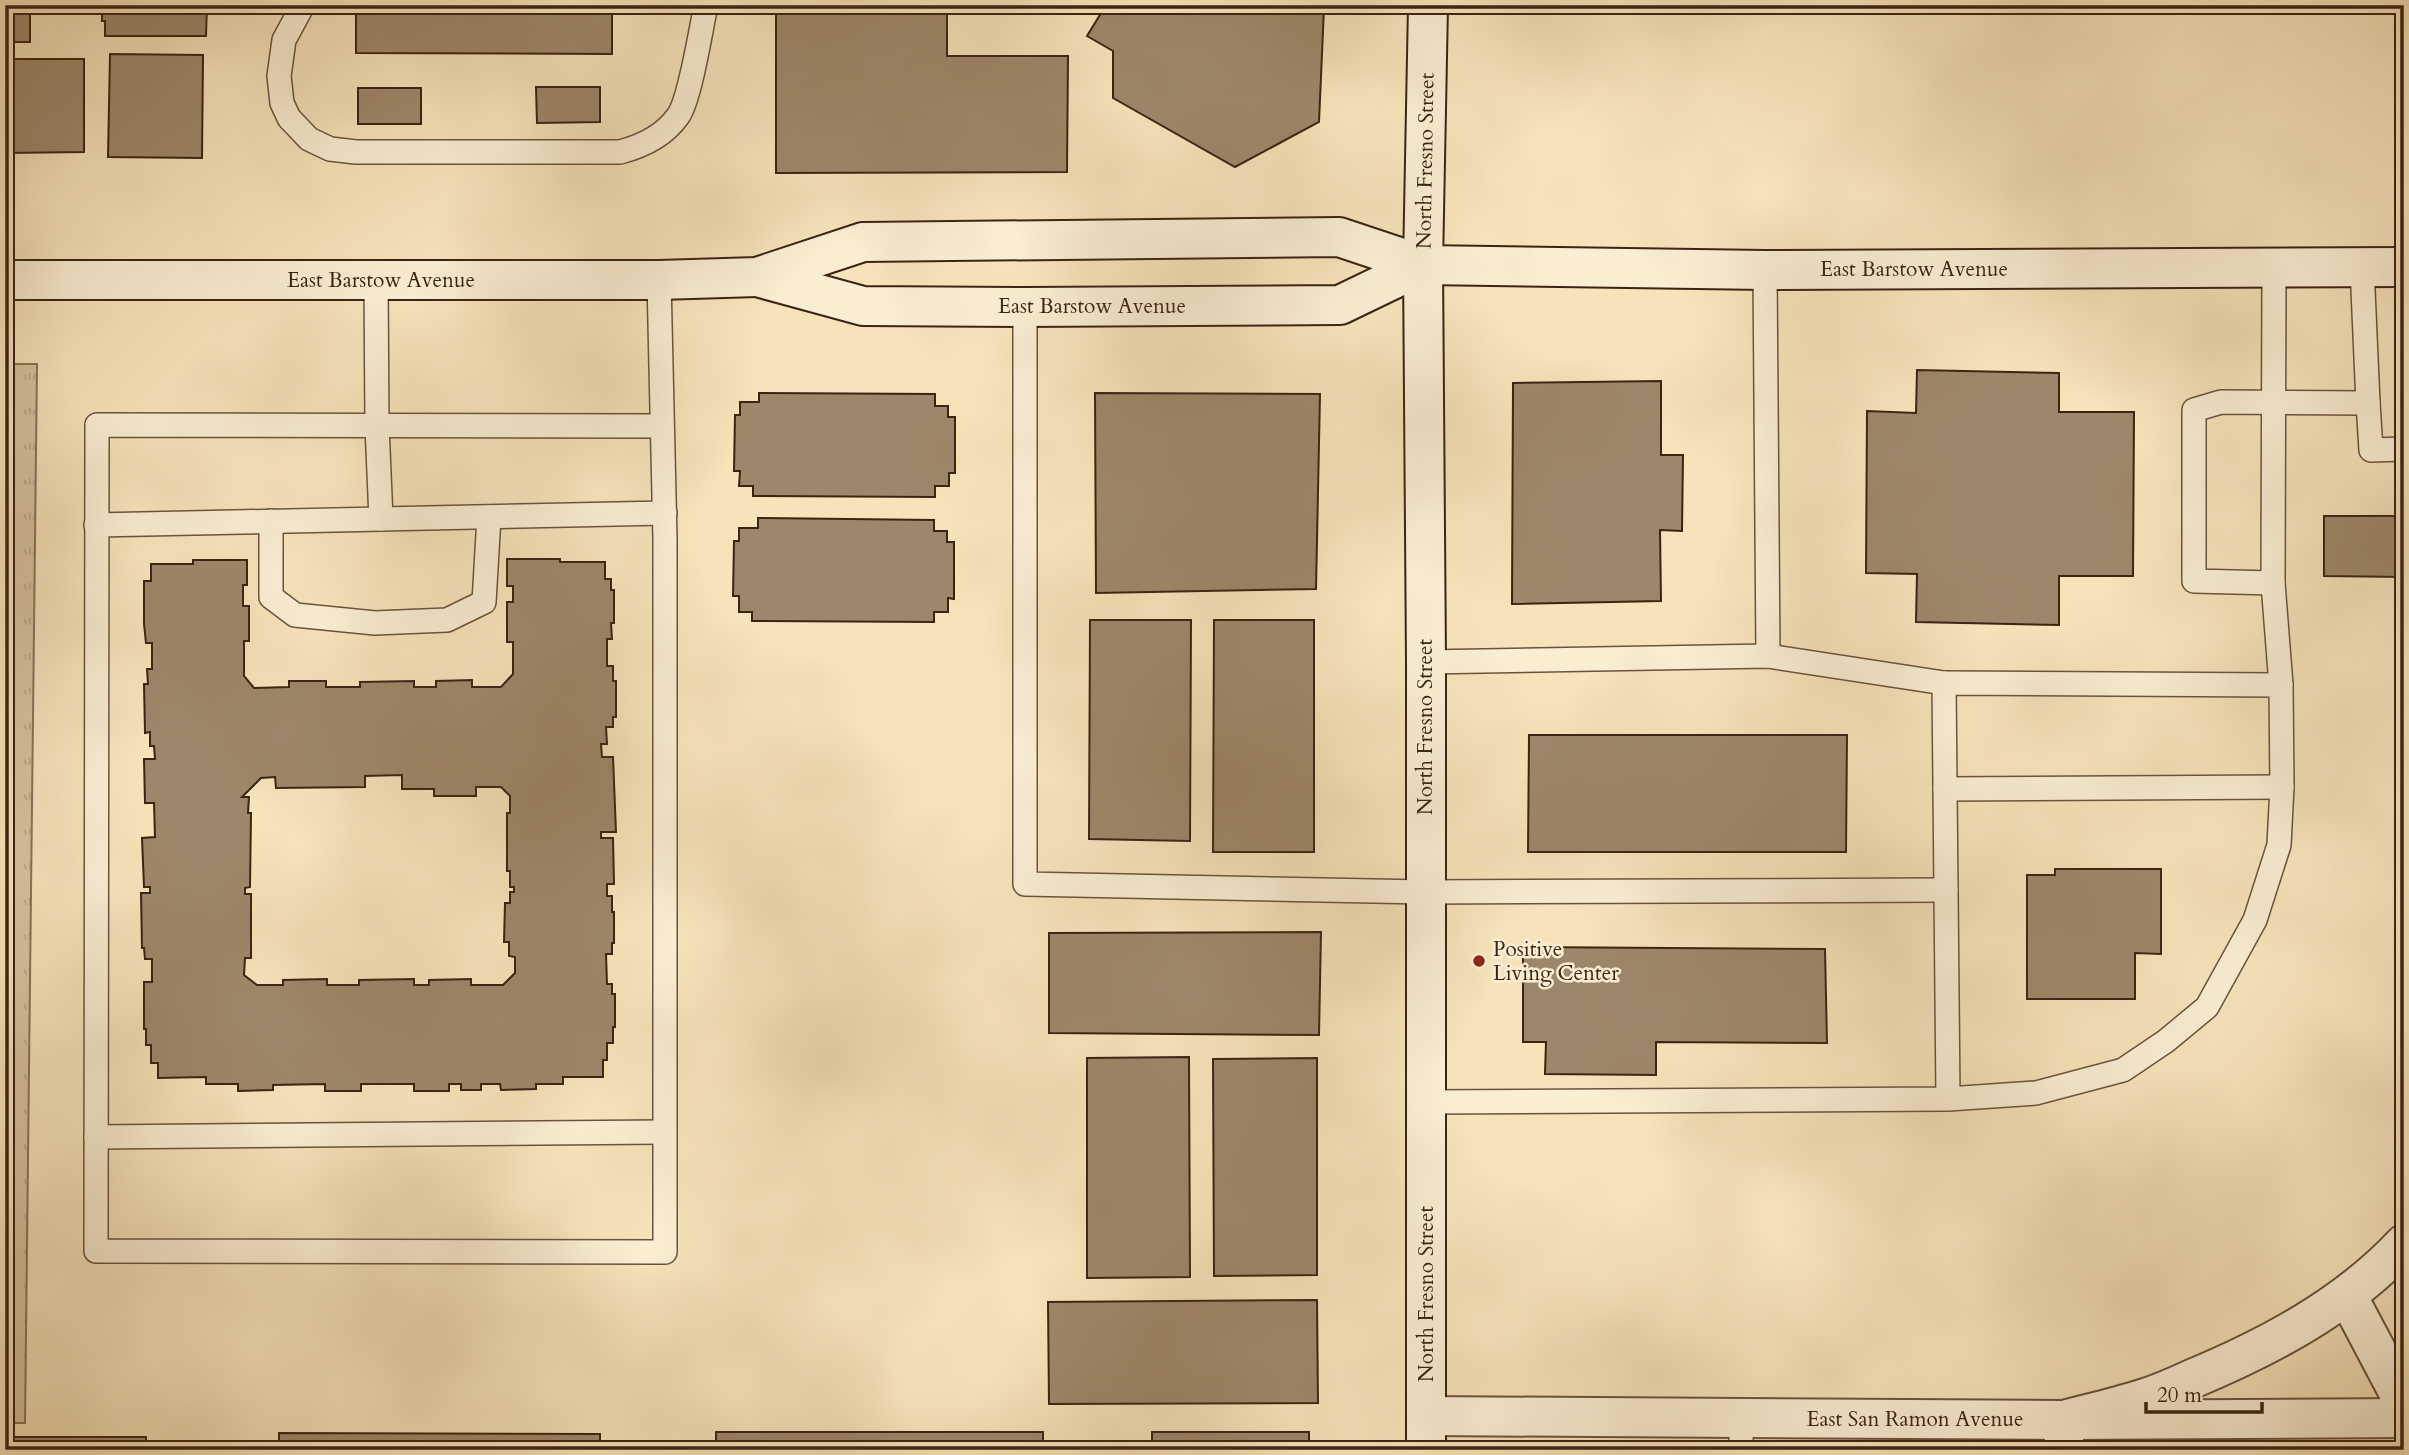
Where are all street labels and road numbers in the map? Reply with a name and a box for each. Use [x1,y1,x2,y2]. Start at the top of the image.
street label: North Fresno Street [1409,72,1442,249]
street label: East Barstow Avenue [1820,255,2008,284]
street label: East Barstow Avenue [287,266,475,295]
street label: East Barstow Avenue [998,292,1186,321]
street label: North Fresno Street [1411,638,1440,815]
street label: North Fresno Street [1412,1205,1441,1382]
street label: East San Ramon Avenue [1807,1405,2023,1434]

